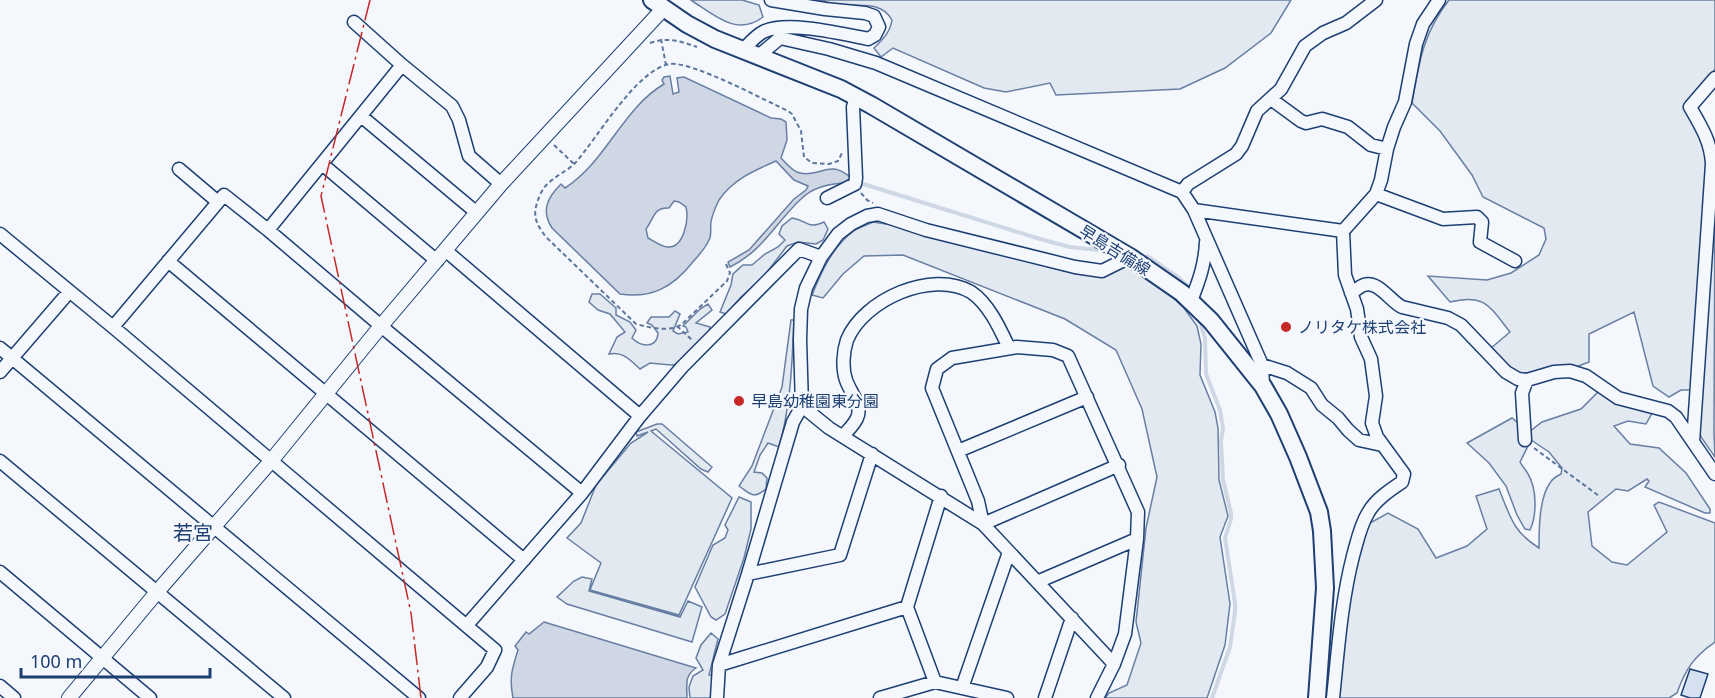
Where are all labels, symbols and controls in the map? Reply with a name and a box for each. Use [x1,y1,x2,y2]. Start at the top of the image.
street label: 早島吉備線 [1075,219,1155,281]
place label: ノリタケ株式会社 [1298,316,1426,338]
marker: ノリタケ株式会社 [1279,320,1293,334]
place label: 早島幼稚園東分園 [751,390,879,412]
marker: 早島幼稚園東分園 [732,394,746,408]
district label: 若宮 [173,519,213,546]
scale bar [21,641,210,679]
text: 100 m [30,649,82,673]

